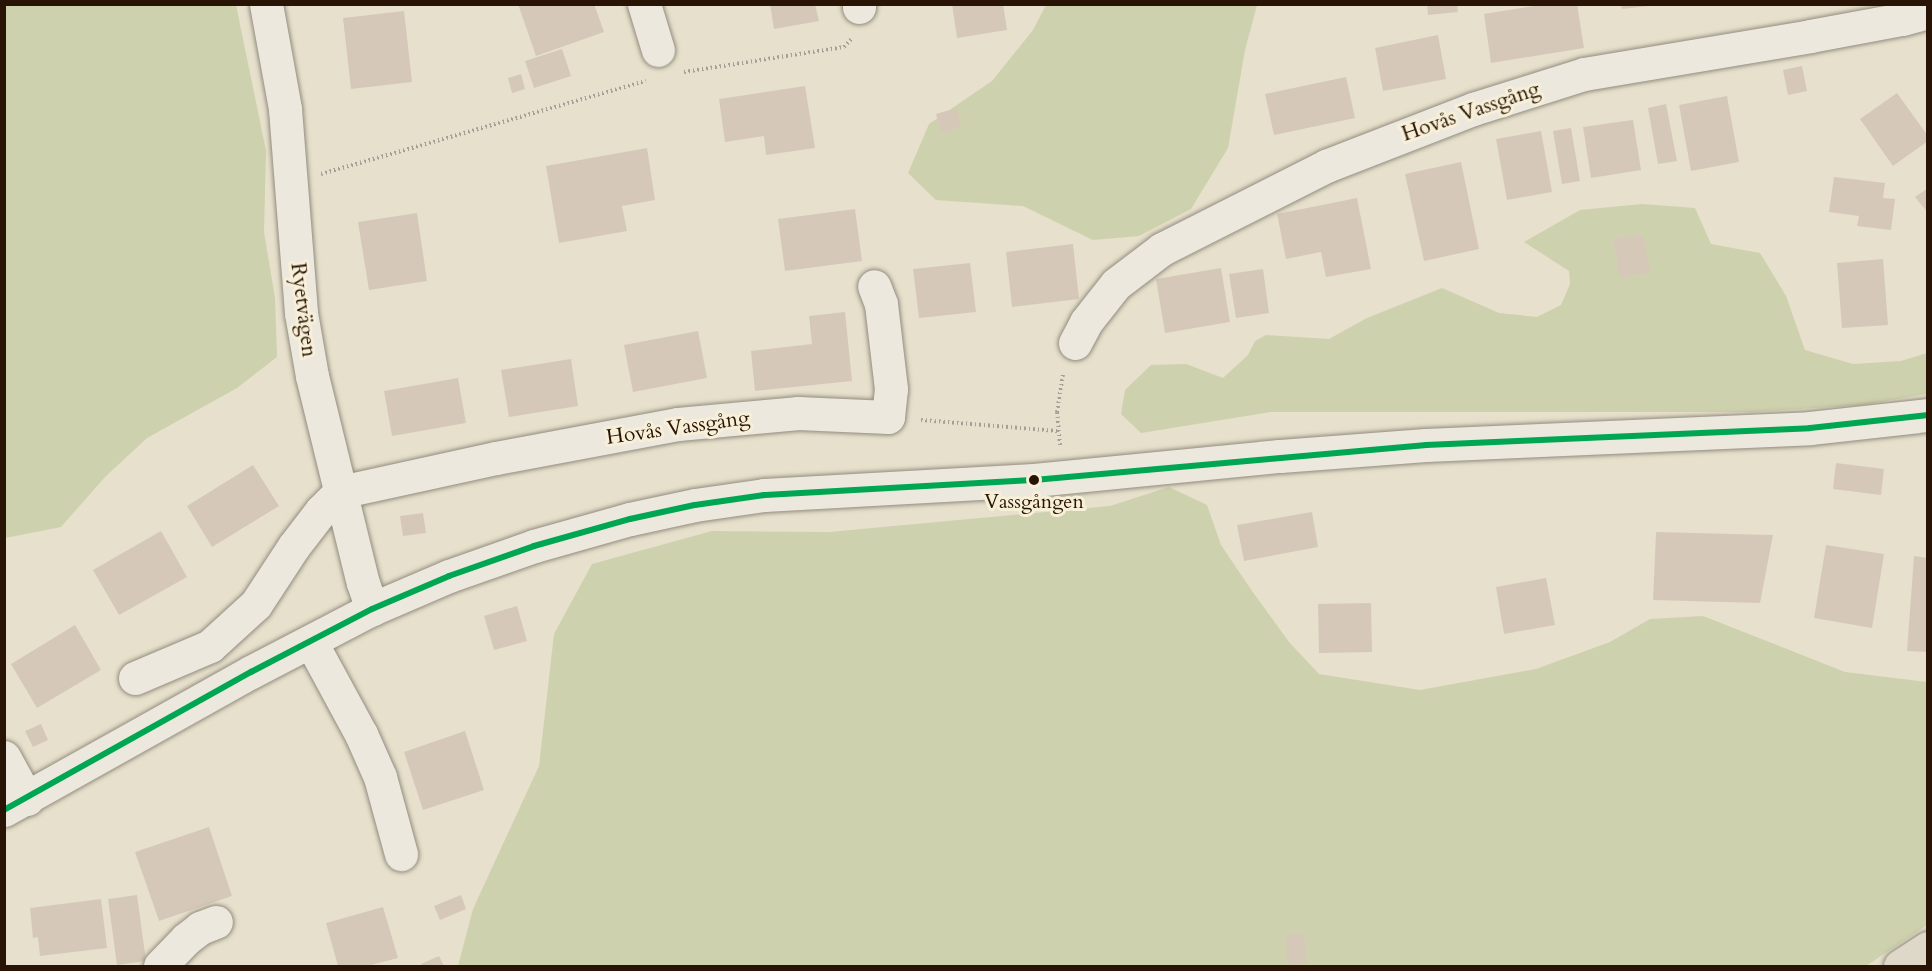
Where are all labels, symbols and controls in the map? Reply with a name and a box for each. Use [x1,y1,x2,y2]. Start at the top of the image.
street label: Hovås Vassgång [1399,77,1543,147]
street label: Ryetvägen [285,261,321,359]
street label: Hovås Vassgång [605,405,751,451]
marker: Vassgången [1028,474,1040,486]
place label: Vassgången [984,489,1084,513]

